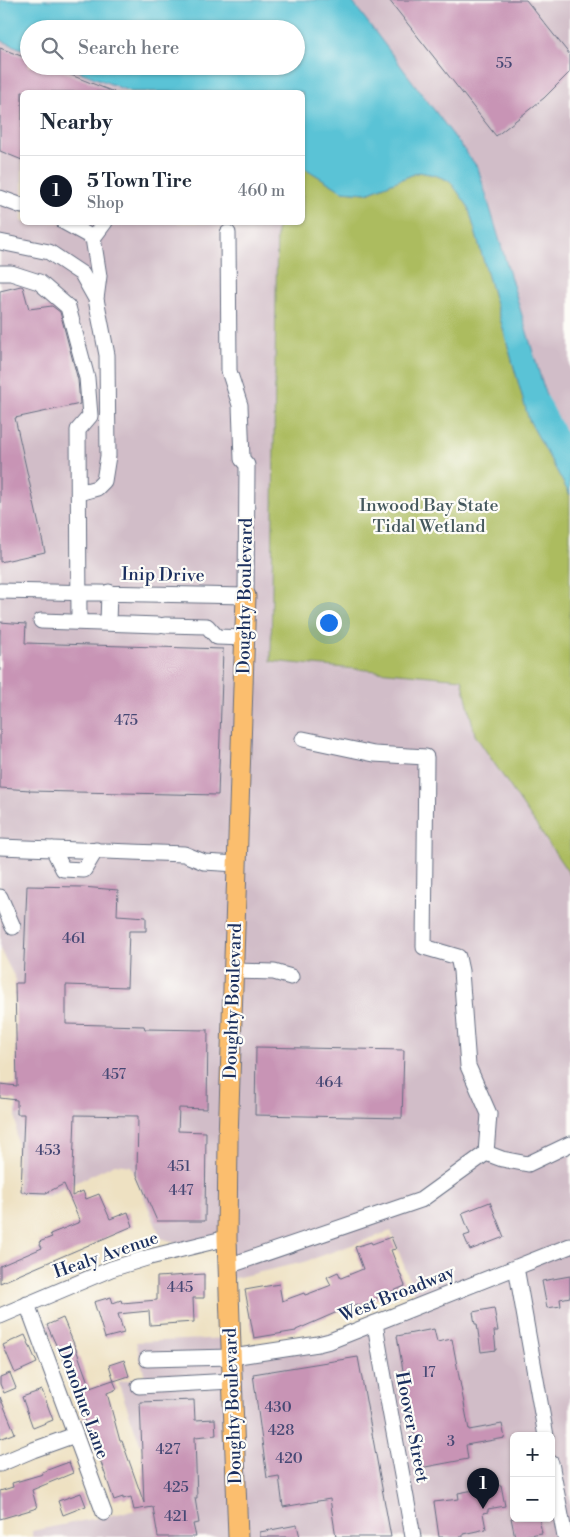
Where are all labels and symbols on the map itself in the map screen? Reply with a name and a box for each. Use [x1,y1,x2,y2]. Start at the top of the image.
house number: 55 [496,54,512,73]
park label: Inwood Bay State Tidal Wetland [359,494,499,538]
street label: Doughty Boulevard [232,517,258,674]
street label: Inip Drive [121,563,205,587]
your location [316,610,342,636]
house number: 475 [114,711,138,730]
street label: Doughty Boulevard [219,922,247,1080]
house number: 461 [62,929,87,948]
house number: 457 [102,1065,127,1084]
house number: 464 [315,1073,343,1092]
house number: 453 [35,1141,61,1160]
house number: 451 [167,1157,191,1176]
house number: 447 [168,1181,194,1200]
street label: Healy Avenue [50,1226,162,1284]
street label: West Broadway [335,1260,458,1328]
house number: 445 [167,1278,193,1297]
street label: Doughty Boulevard [219,1327,247,1485]
street label: Donohue Lane [52,1342,114,1462]
house number: 17 [422,1363,436,1382]
street label: Hoover Street [390,1370,434,1485]
house number: 430 [264,1398,292,1417]
house number: 428 [268,1421,294,1440]
house number: 3 [447,1432,455,1451]
house number: 427 [156,1440,181,1459]
house number: 420 [275,1449,303,1468]
pin: 1 [467,1468,499,1509]
house number: 425 [163,1478,189,1497]
house number: 421 [164,1507,189,1526]

